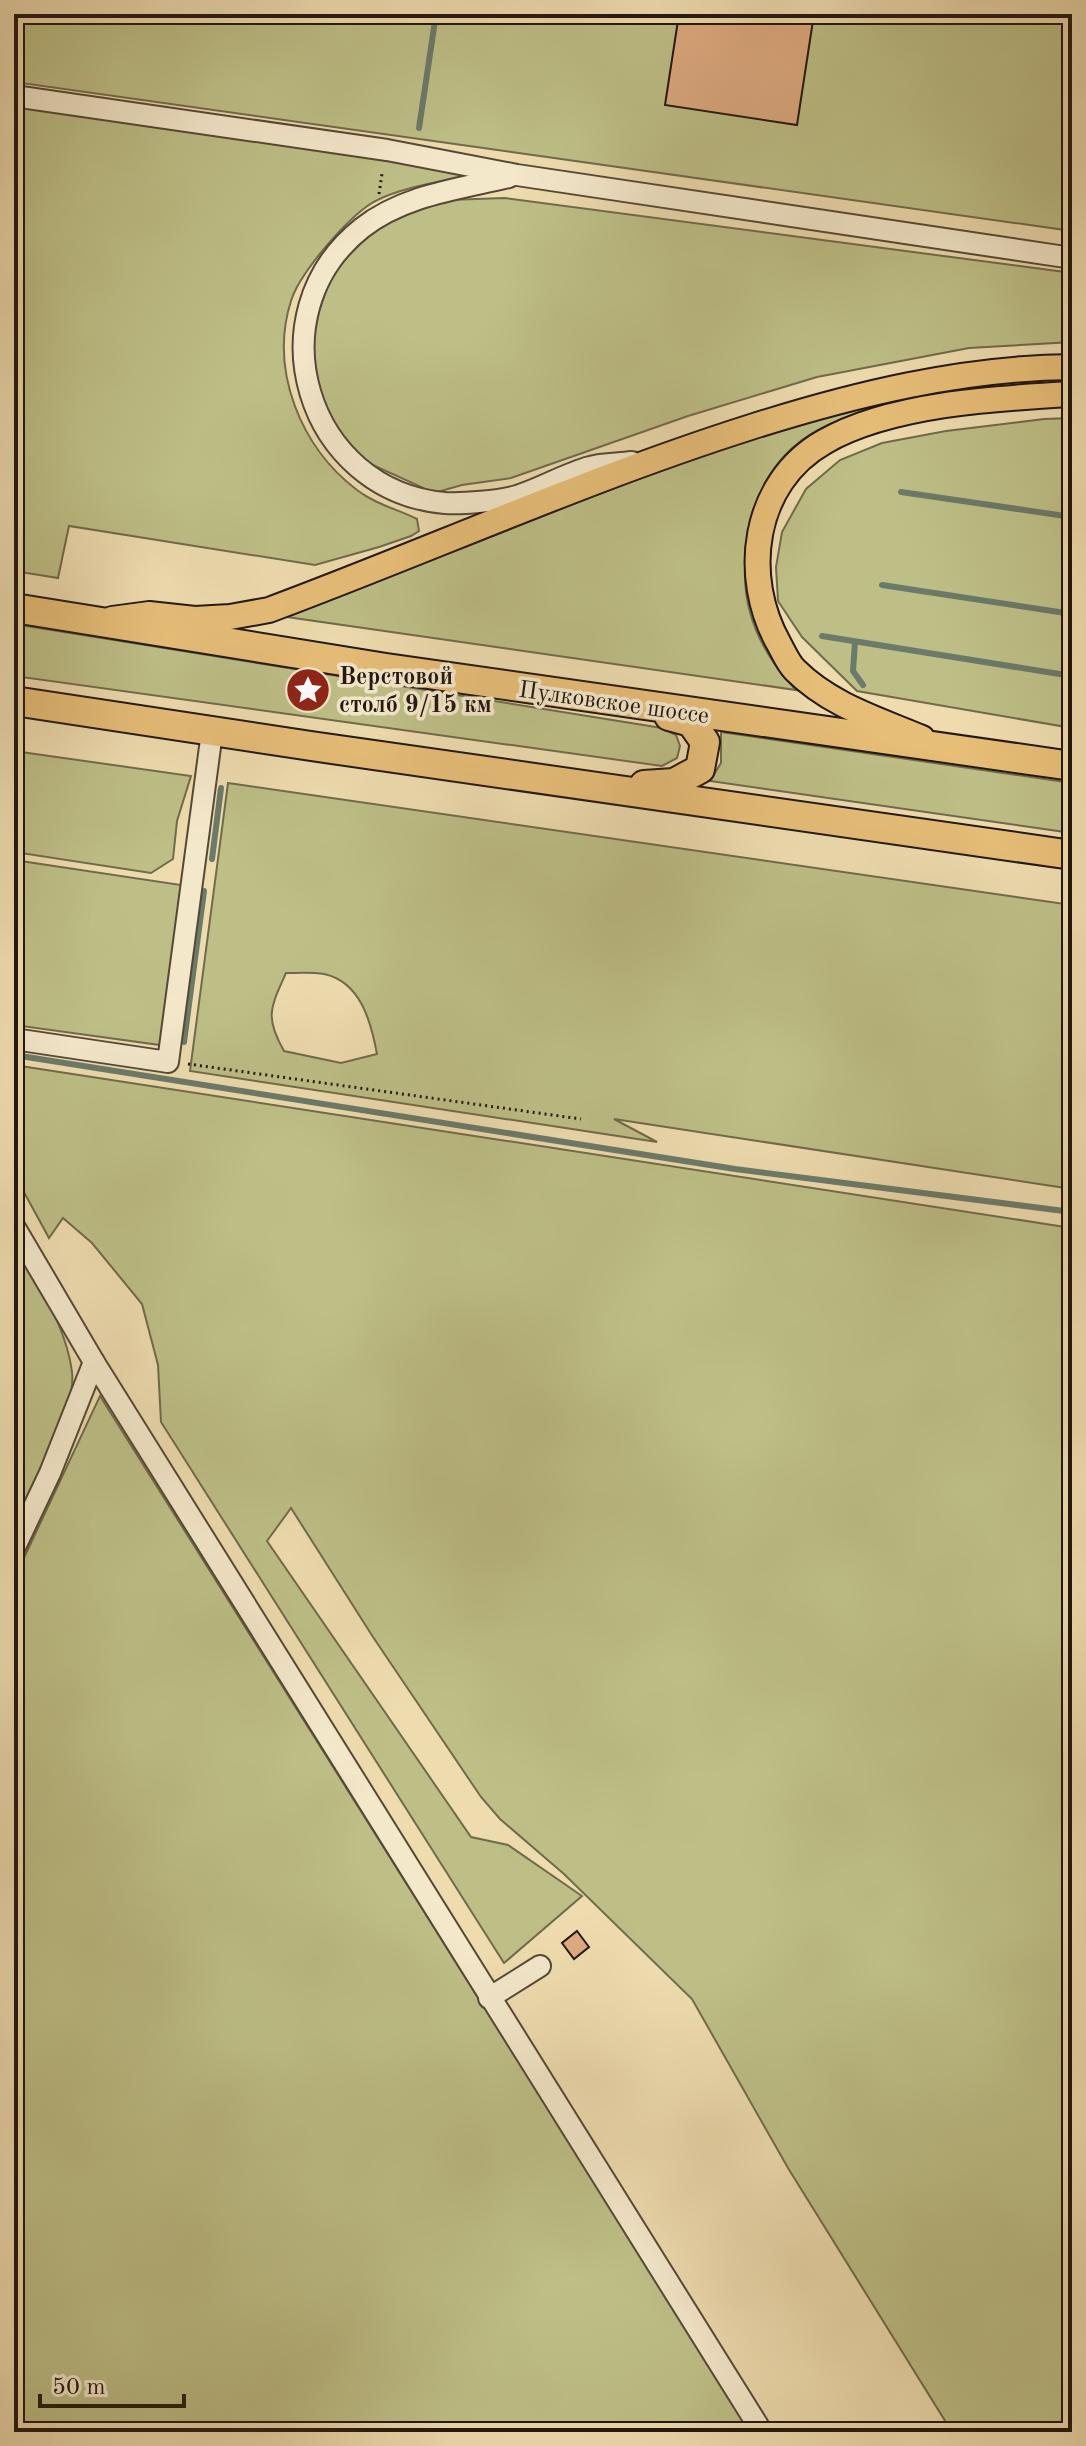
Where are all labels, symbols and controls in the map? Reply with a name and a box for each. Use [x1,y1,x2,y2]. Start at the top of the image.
place icon: Верстовой столб 9/15 км [284,666,332,714]
place label: Верстовой столб 9/15 км [339,666,492,718]
street label: Пулковское шоссе [517,679,711,729]
scale bar [40,2358,184,2408]
text: 50 m [52,2376,106,2400]

